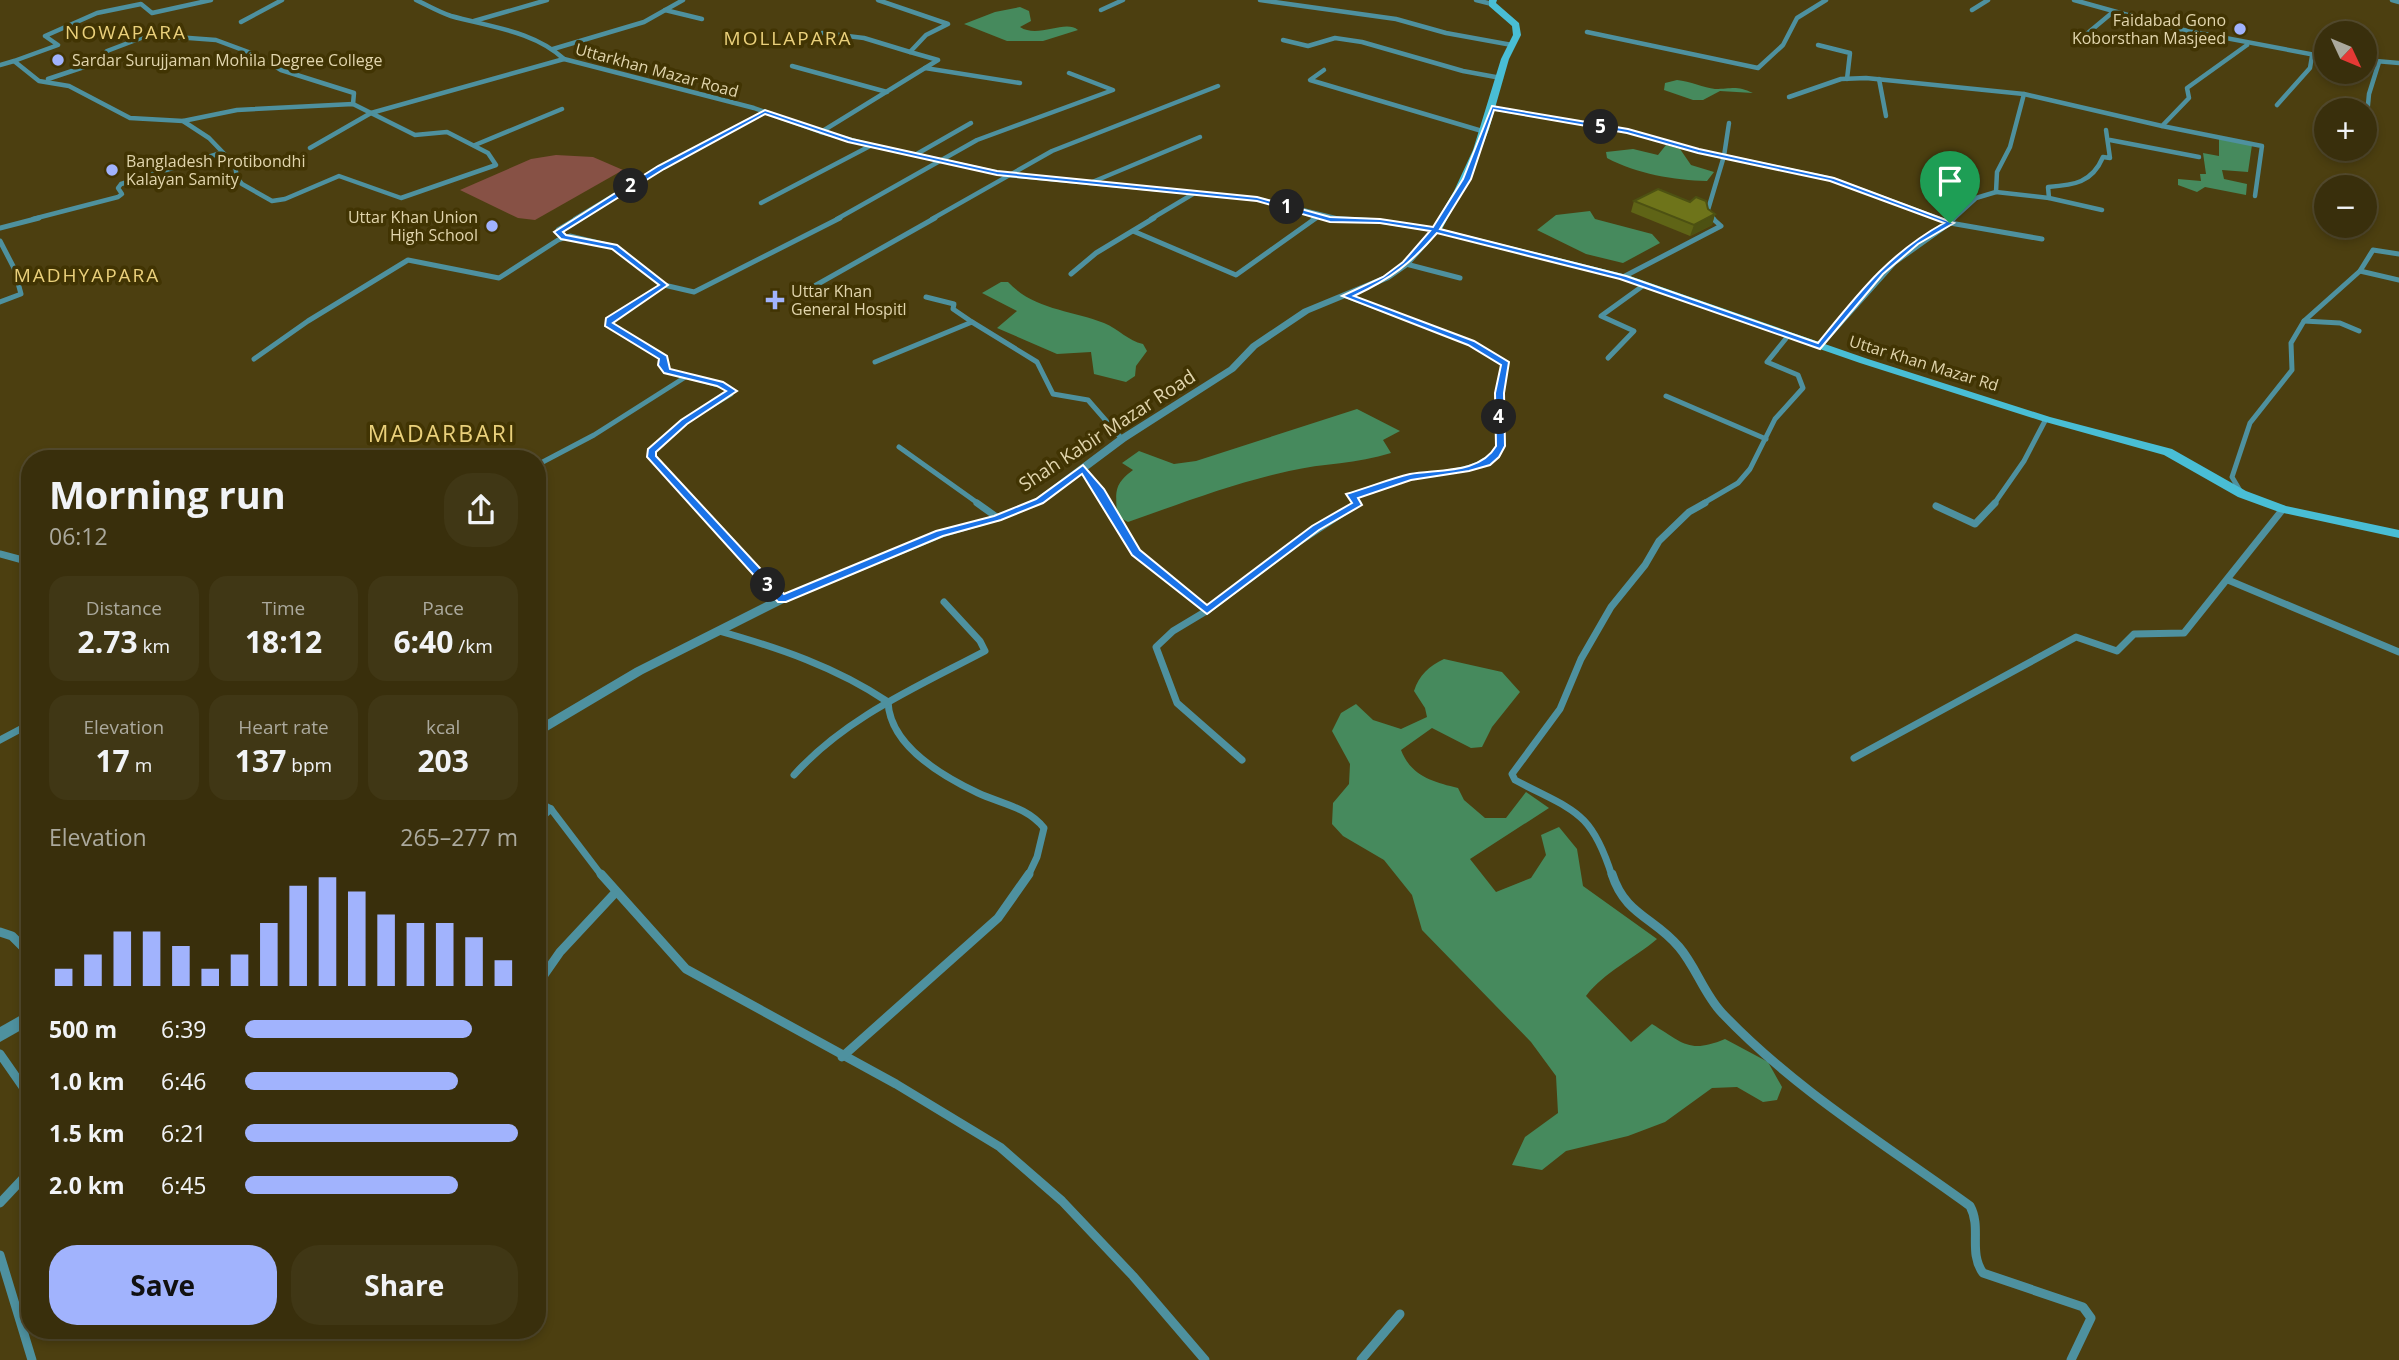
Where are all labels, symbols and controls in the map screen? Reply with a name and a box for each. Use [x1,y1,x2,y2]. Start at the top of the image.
place label: Faidabad Gono Koborsthan Masjeed [2072,9,2226,49]
district label: NOWAPARA [65,19,187,45]
marker: Faidabad Gono Koborsthan Masjeed [2232,21,2248,37]
north arrow [2314,21,2376,84]
map controls [2314,21,2377,238]
district label: MOLLAPARA [724,25,852,51]
street label: Uttarkhan Mazar Road [573,38,741,102]
place label: Sardar Surujjaman Mohila Degree College [72,49,383,71]
marker: Sardar Surujjaman Mohila Degree College [50,52,66,68]
button: + [2314,98,2377,161]
pin: 5 [1584,110,1618,144]
text: 5 [1595,113,1606,139]
place label: Bangladesh Protibondhi Kalayan Samity [126,150,305,190]
pin [1920,151,1980,223]
marker: Bangladesh Protibondhi Kalayan Samity [104,162,120,178]
icon: arrive [1931,162,1969,200]
pin: 2 [614,168,648,204]
text: 2 [625,172,636,198]
button: − [2314,175,2377,238]
pin: 1 [1270,190,1304,224]
text: 1 [1281,193,1292,219]
place label: Uttar Khan Union High School [348,206,478,246]
marker: Uttar Khan Union High School [484,218,500,234]
district label: MADHYAPARA [14,262,160,288]
place label: Uttar Khan General Hospitl [791,280,907,320]
marker: Uttar Khan General Hospitl [765,290,785,310]
street label: Uttar Khan Mazar Rd [1847,330,2001,396]
street label: Shah Kabir Mazar Road [1014,363,1200,497]
pin: 4 [1482,400,1516,434]
text: 4 [1493,403,1504,429]
district label: MADARBARI [368,417,516,449]
text: Morning run [49,468,286,520]
button: share [444,473,518,547]
text: 06:12 [49,520,108,552]
pin: 3 [750,568,786,602]
text: 3 [762,571,773,597]
text: Distance [86,595,162,621]
text: Time [262,595,305,621]
text: Pace [422,595,464,621]
text: 2.73 [78,621,138,662]
text: 18:12 [245,621,322,662]
text: 6:40 [393,621,453,662]
text: km [138,633,170,659]
text: /km [453,633,493,659]
text: Elevation [83,714,164,740]
text: Heart rate [238,714,329,740]
text: kcal [426,714,460,740]
text: 17 [95,740,130,781]
text: 137 [235,740,286,781]
text: 203 [417,740,469,781]
text: m [130,752,152,778]
text: bpm [286,752,332,778]
text: Elevation [49,821,147,853]
text: 265–277 m [400,821,518,853]
text: 500 m [49,1013,117,1045]
text: 6:39 [161,1013,207,1045]
text: 1.0 km [49,1065,125,1097]
text: 6:46 [161,1065,207,1097]
text: 1.5 km [49,1117,125,1149]
text: 6:21 [161,1117,207,1149]
text: 2.0 km [49,1169,125,1201]
text: 6:45 [161,1169,207,1201]
button: Save [49,1245,277,1325]
button: Share [291,1245,518,1325]

